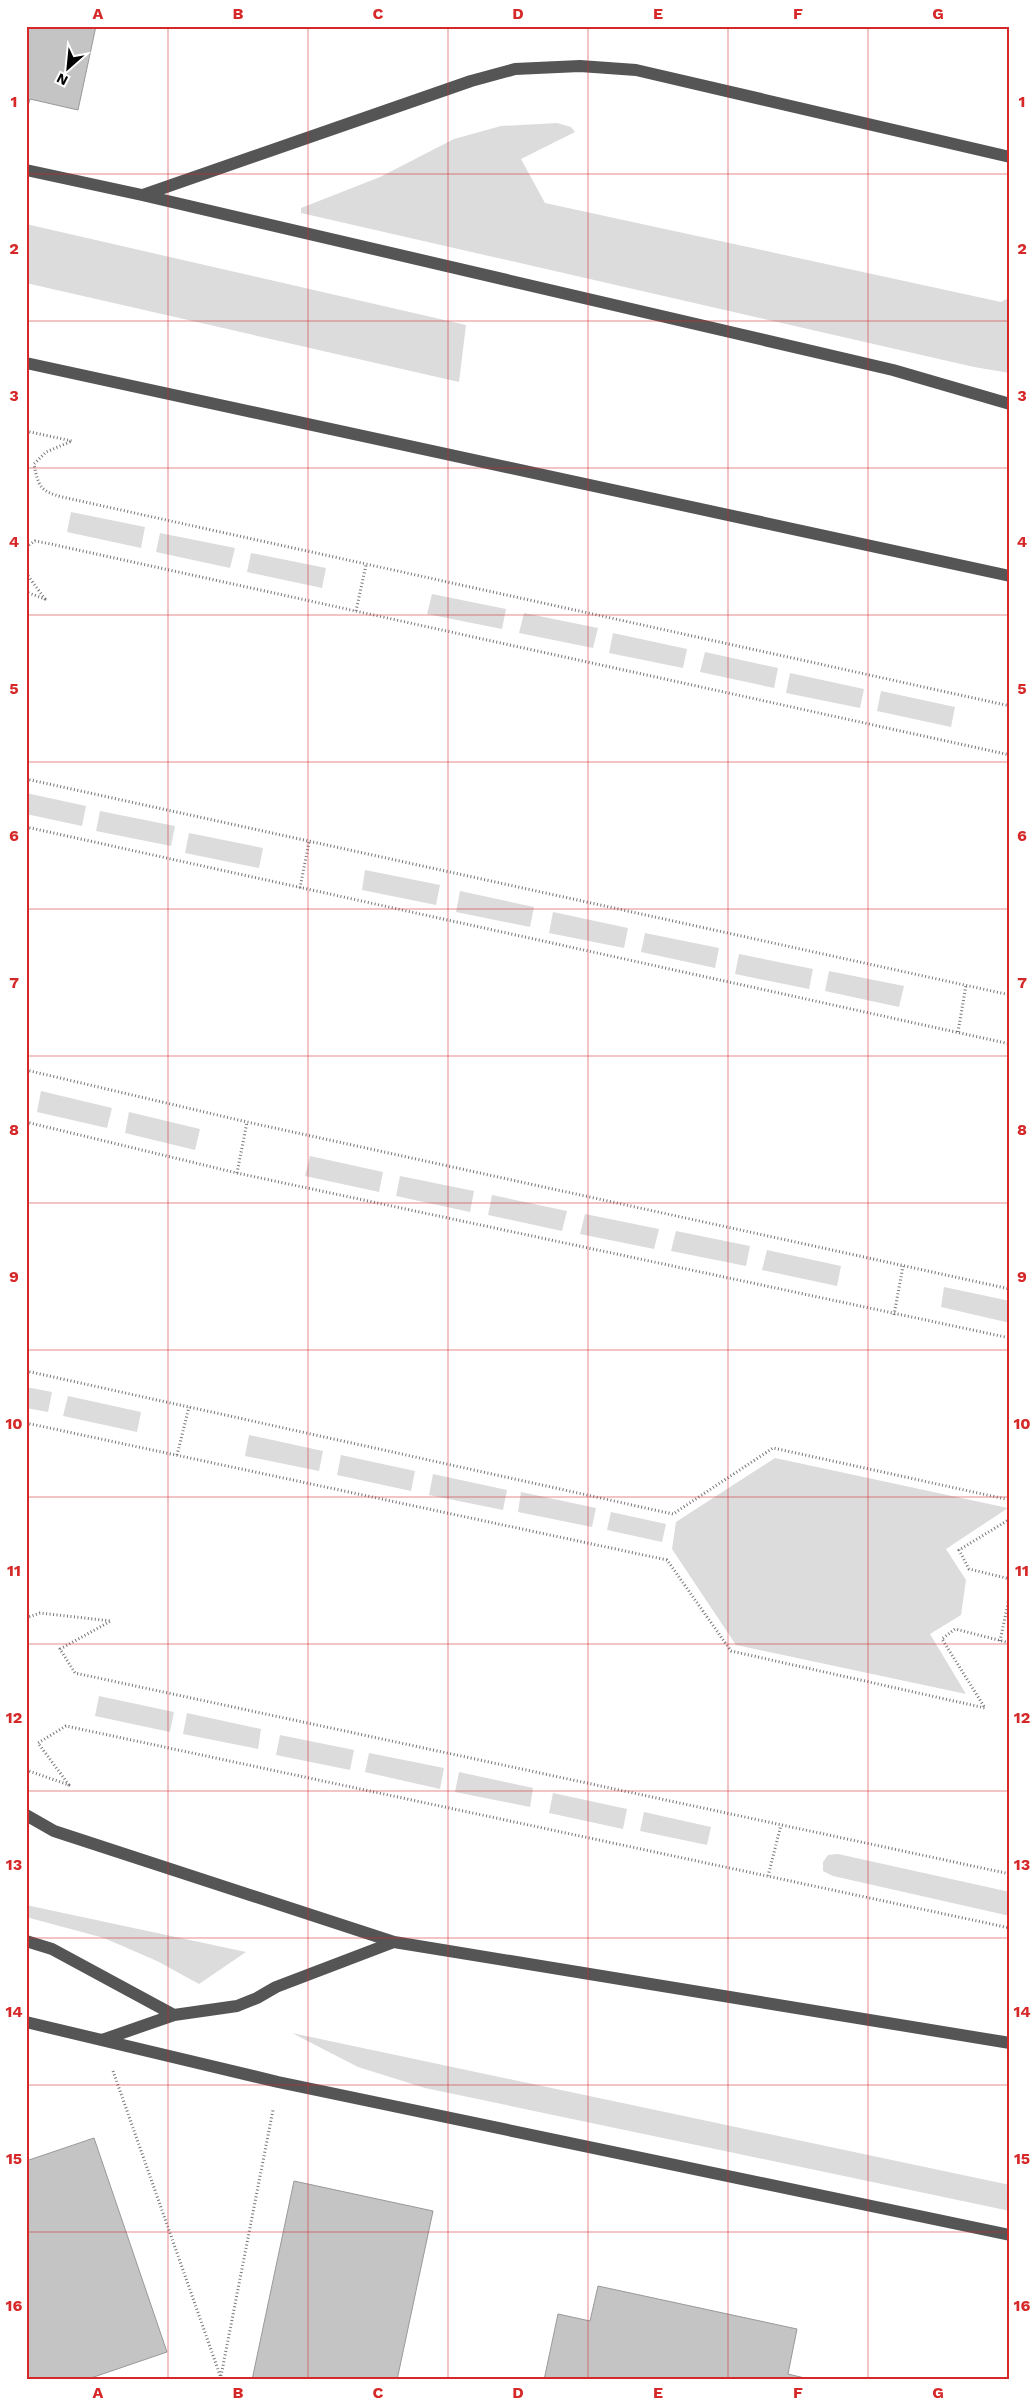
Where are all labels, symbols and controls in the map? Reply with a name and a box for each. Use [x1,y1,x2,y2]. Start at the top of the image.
text: A [93,4,104,23]
text: B [233,4,244,23]
text: C [373,4,384,23]
text: D [512,4,524,23]
text: E [653,4,663,23]
text: F [793,4,803,23]
text: G [932,4,944,23]
north arrow [42,42,92,92]
text: N [54,70,70,89]
text: 1 [11,92,17,111]
text: 1 [1019,92,1025,111]
text: 2 [9,239,19,258]
text: 2 [1017,239,1027,258]
text: 3 [9,386,19,405]
text: 3 [1017,386,1027,405]
text: 4 [9,532,19,551]
text: 4 [1017,532,1027,551]
text: 5 [9,679,19,698]
text: 5 [1017,679,1027,698]
text: 6 [9,826,19,845]
text: 6 [1017,826,1027,845]
text: 7 [9,973,19,992]
text: 7 [1017,973,1027,992]
text: 8 [9,1120,19,1139]
text: 8 [1017,1120,1027,1139]
text: 9 [9,1267,19,1286]
text: 9 [1017,1267,1027,1286]
text: 10 [5,1414,23,1433]
text: 10 [1013,1414,1031,1433]
text: 11 [7,1561,21,1580]
text: 11 [1015,1561,1029,1580]
text: 12 [6,1708,22,1727]
text: 12 [1014,1708,1030,1727]
text: 13 [6,1855,22,1874]
text: 13 [1014,1855,1030,1874]
text: 14 [5,2002,23,2021]
text: 14 [1013,2002,1031,2021]
text: 15 [6,2149,22,2168]
text: 15 [1014,2149,1030,2168]
text: 16 [6,2296,23,2315]
text: 16 [1014,2296,1031,2315]
text: A [93,2383,104,2402]
text: B [233,2383,244,2402]
text: C [373,2383,384,2402]
text: D [512,2383,524,2402]
text: E [653,2383,663,2402]
text: F [793,2383,803,2402]
text: G [932,2383,944,2402]

